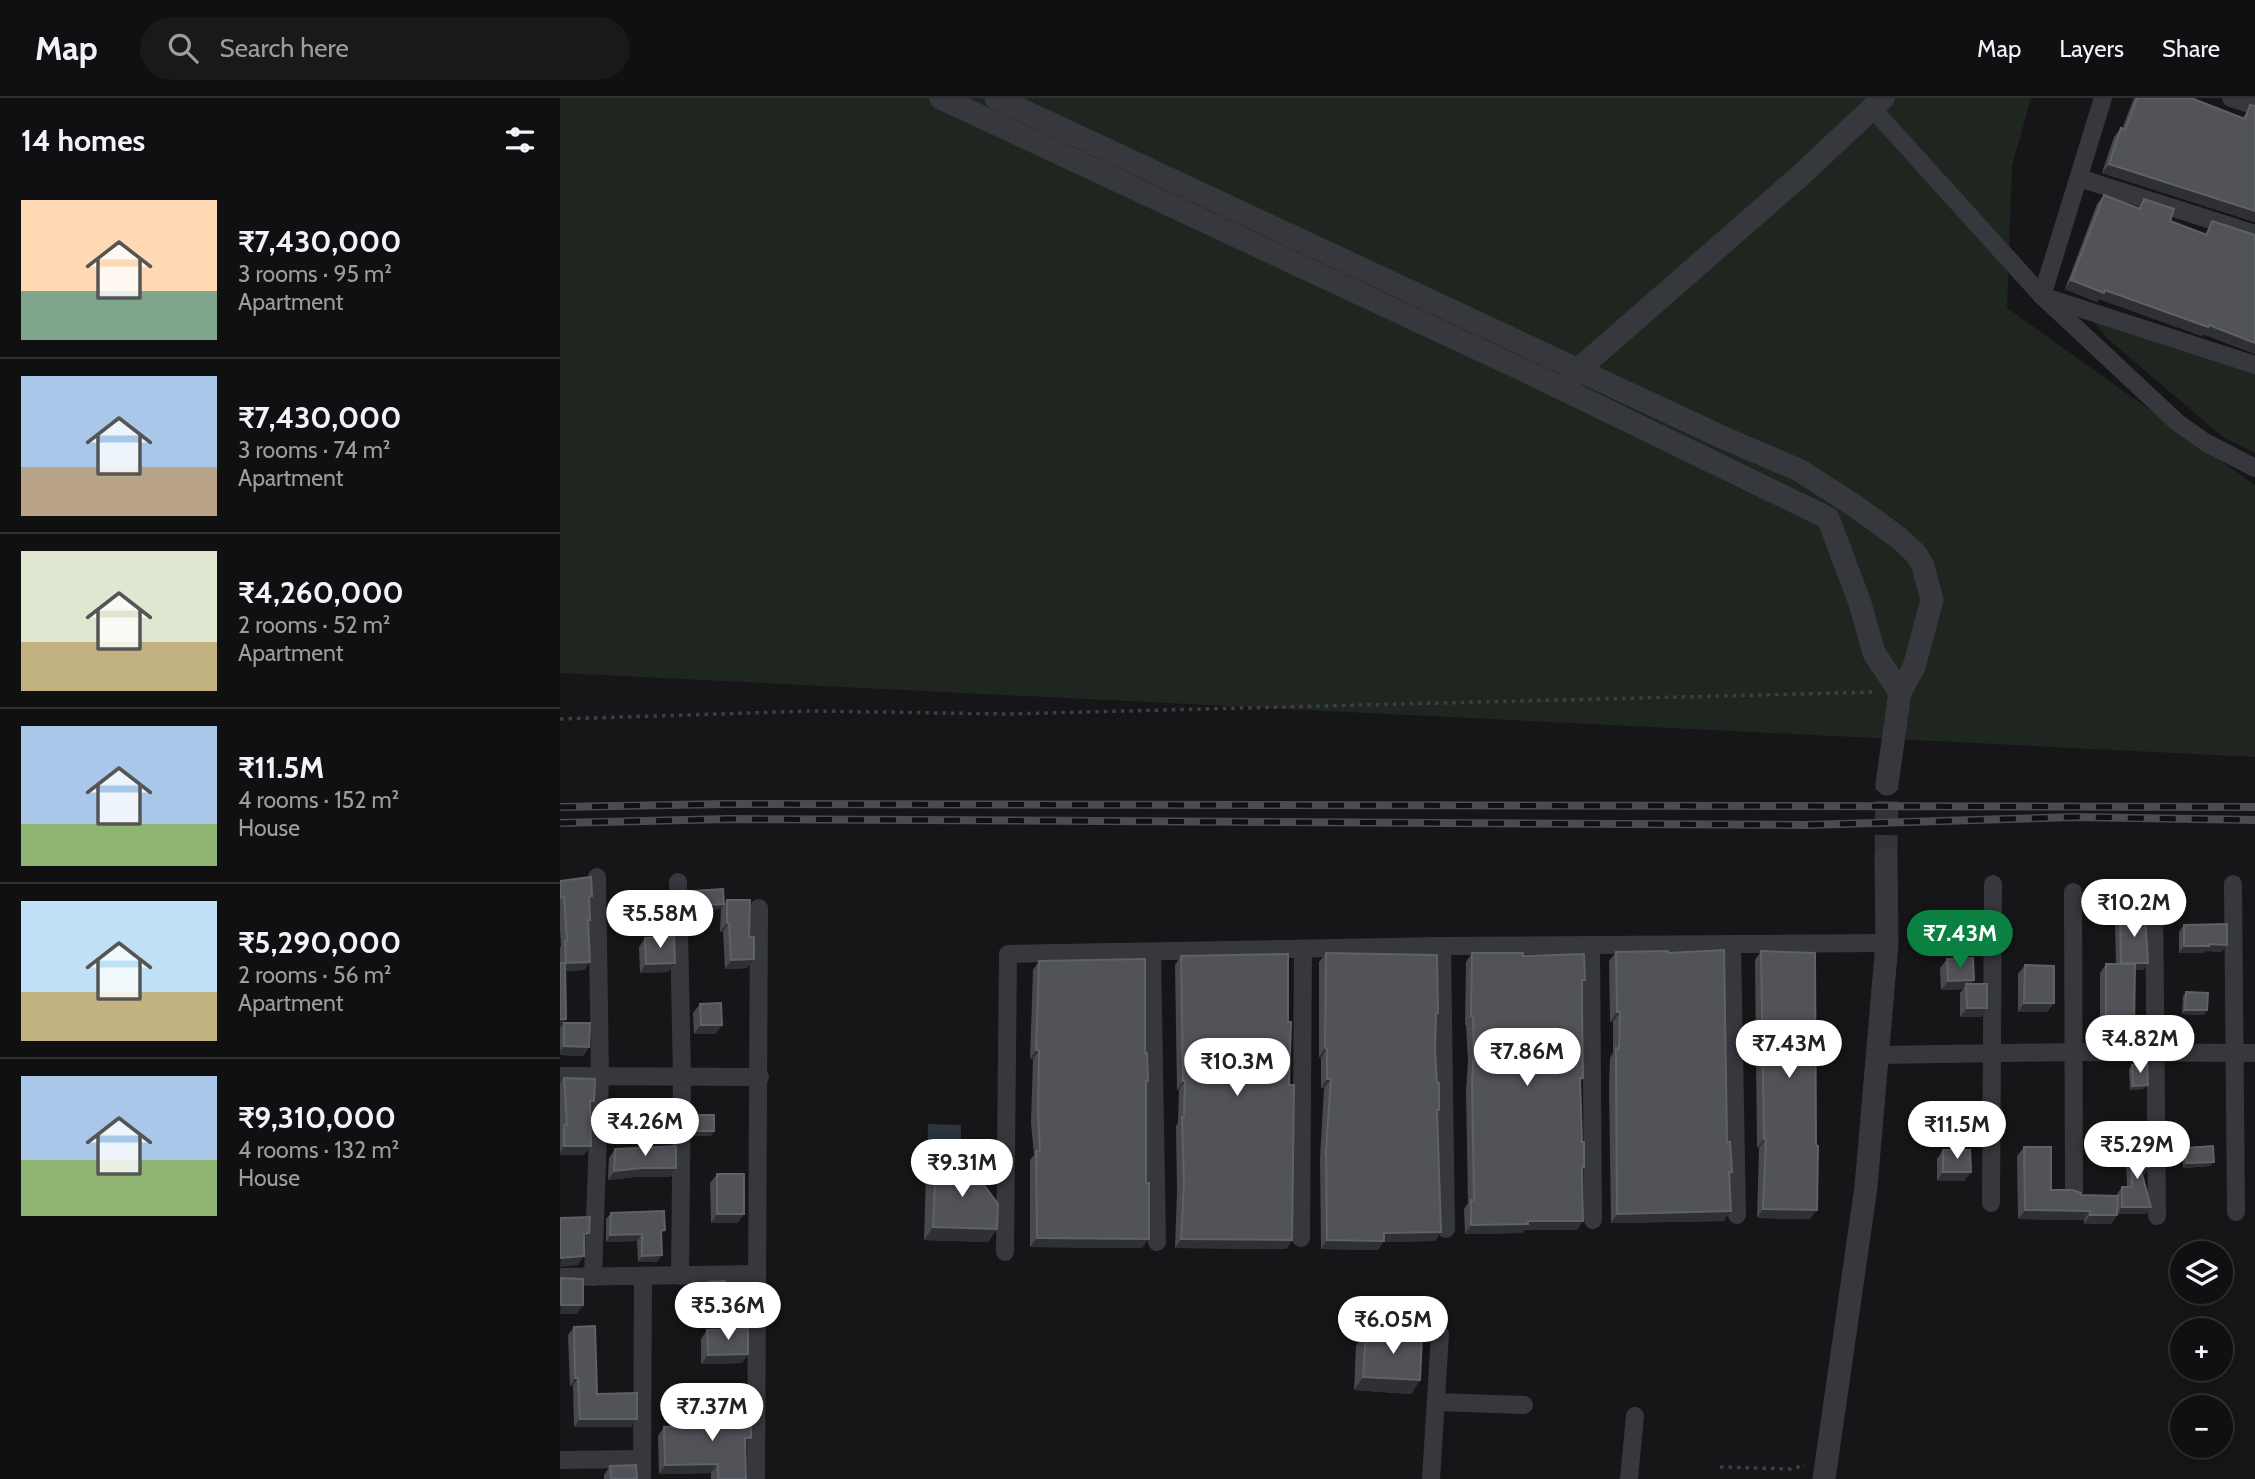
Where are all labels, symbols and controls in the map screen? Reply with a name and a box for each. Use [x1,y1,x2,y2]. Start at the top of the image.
search box [140,17,630,80]
text: Map [35,28,98,68]
icon: search [164,29,202,67]
text: Search here [220,32,349,64]
text: Map [1977,34,2021,63]
text: Layers [2059,34,2124,63]
text: Share [2162,34,2220,63]
icon: filters [501,121,539,159]
text: 14 homes [21,122,145,159]
text: ₹7,430,000 [238,223,401,260]
icon: home [77,228,161,312]
text: 3 rooms · 95 m² [238,260,392,288]
text: Apartment [238,288,343,316]
text: ₹7,430,000 [238,399,401,436]
icon: home [77,404,161,488]
text: 3 rooms · 74 m² [238,436,390,464]
text: Apartment [238,464,343,492]
text: ₹4,260,000 [238,574,404,611]
icon: home [77,579,161,663]
text: 2 rooms · 52 m² [238,611,391,639]
text: Apartment [238,639,343,667]
text: ₹11.5M [238,749,324,786]
icon: home [77,754,161,838]
text: 4 rooms · 152 m² [238,786,399,814]
text: House [238,814,300,842]
pin: ₹10.2M [2077,880,2191,939]
text: ₹10.2M [2097,888,2171,916]
pin: ₹5.58M [603,890,717,950]
text: ₹5.58M [622,899,698,927]
pin: ₹7.43M [1903,910,2017,970]
text: ₹7.43M [1923,919,1997,947]
text: ₹5,290,000 [238,924,401,961]
icon: home [77,929,161,1013]
text: 2 rooms · 56 m² [238,961,392,989]
text: Apartment [238,989,343,1017]
pin: ₹4.82M [2083,1016,2197,1075]
pin: ₹7.43M [1732,1020,1846,1080]
text: ₹4.82M [2101,1024,2179,1052]
pin: ₹7.86M [1470,1028,1584,1088]
text: ₹7.43M [1752,1029,1826,1057]
text: ₹7.86M [1490,1037,1564,1065]
pin: ₹10.3M [1180,1038,1294,1098]
text: ₹10.3M [1200,1047,1274,1075]
pin: ₹4.26M [588,1098,702,1158]
text: ₹9,310,000 [238,1099,396,1136]
pin: ₹11.5M [1900,1102,2014,1161]
icon: home [77,1104,161,1188]
text: ₹4.26M [607,1107,683,1135]
text: ₹11.5M [1924,1110,1990,1138]
pin: ₹5.29M [2080,1122,2194,1181]
text: ₹5.29M [2100,1130,2174,1158]
text: 4 rooms · 132 m² [238,1136,399,1164]
pin: ₹9.31M [905,1140,1019,1199]
text: ₹9.31M [927,1148,997,1176]
text: House [238,1164,300,1192]
map controls [2170,1241,2233,1458]
button: layers [2170,1241,2233,1304]
pin: ₹5.36M [671,1282,785,1342]
text: ₹5.36M [691,1291,765,1319]
pin: ₹6.05M [1336,1296,1450,1356]
text: ₹6.05M [1354,1305,1432,1333]
button: + [2170,1318,2233,1381]
pin: ₹7.37M [655,1384,769,1443]
text: ₹7.37M [676,1392,748,1420]
button: − [2170,1395,2233,1458]

